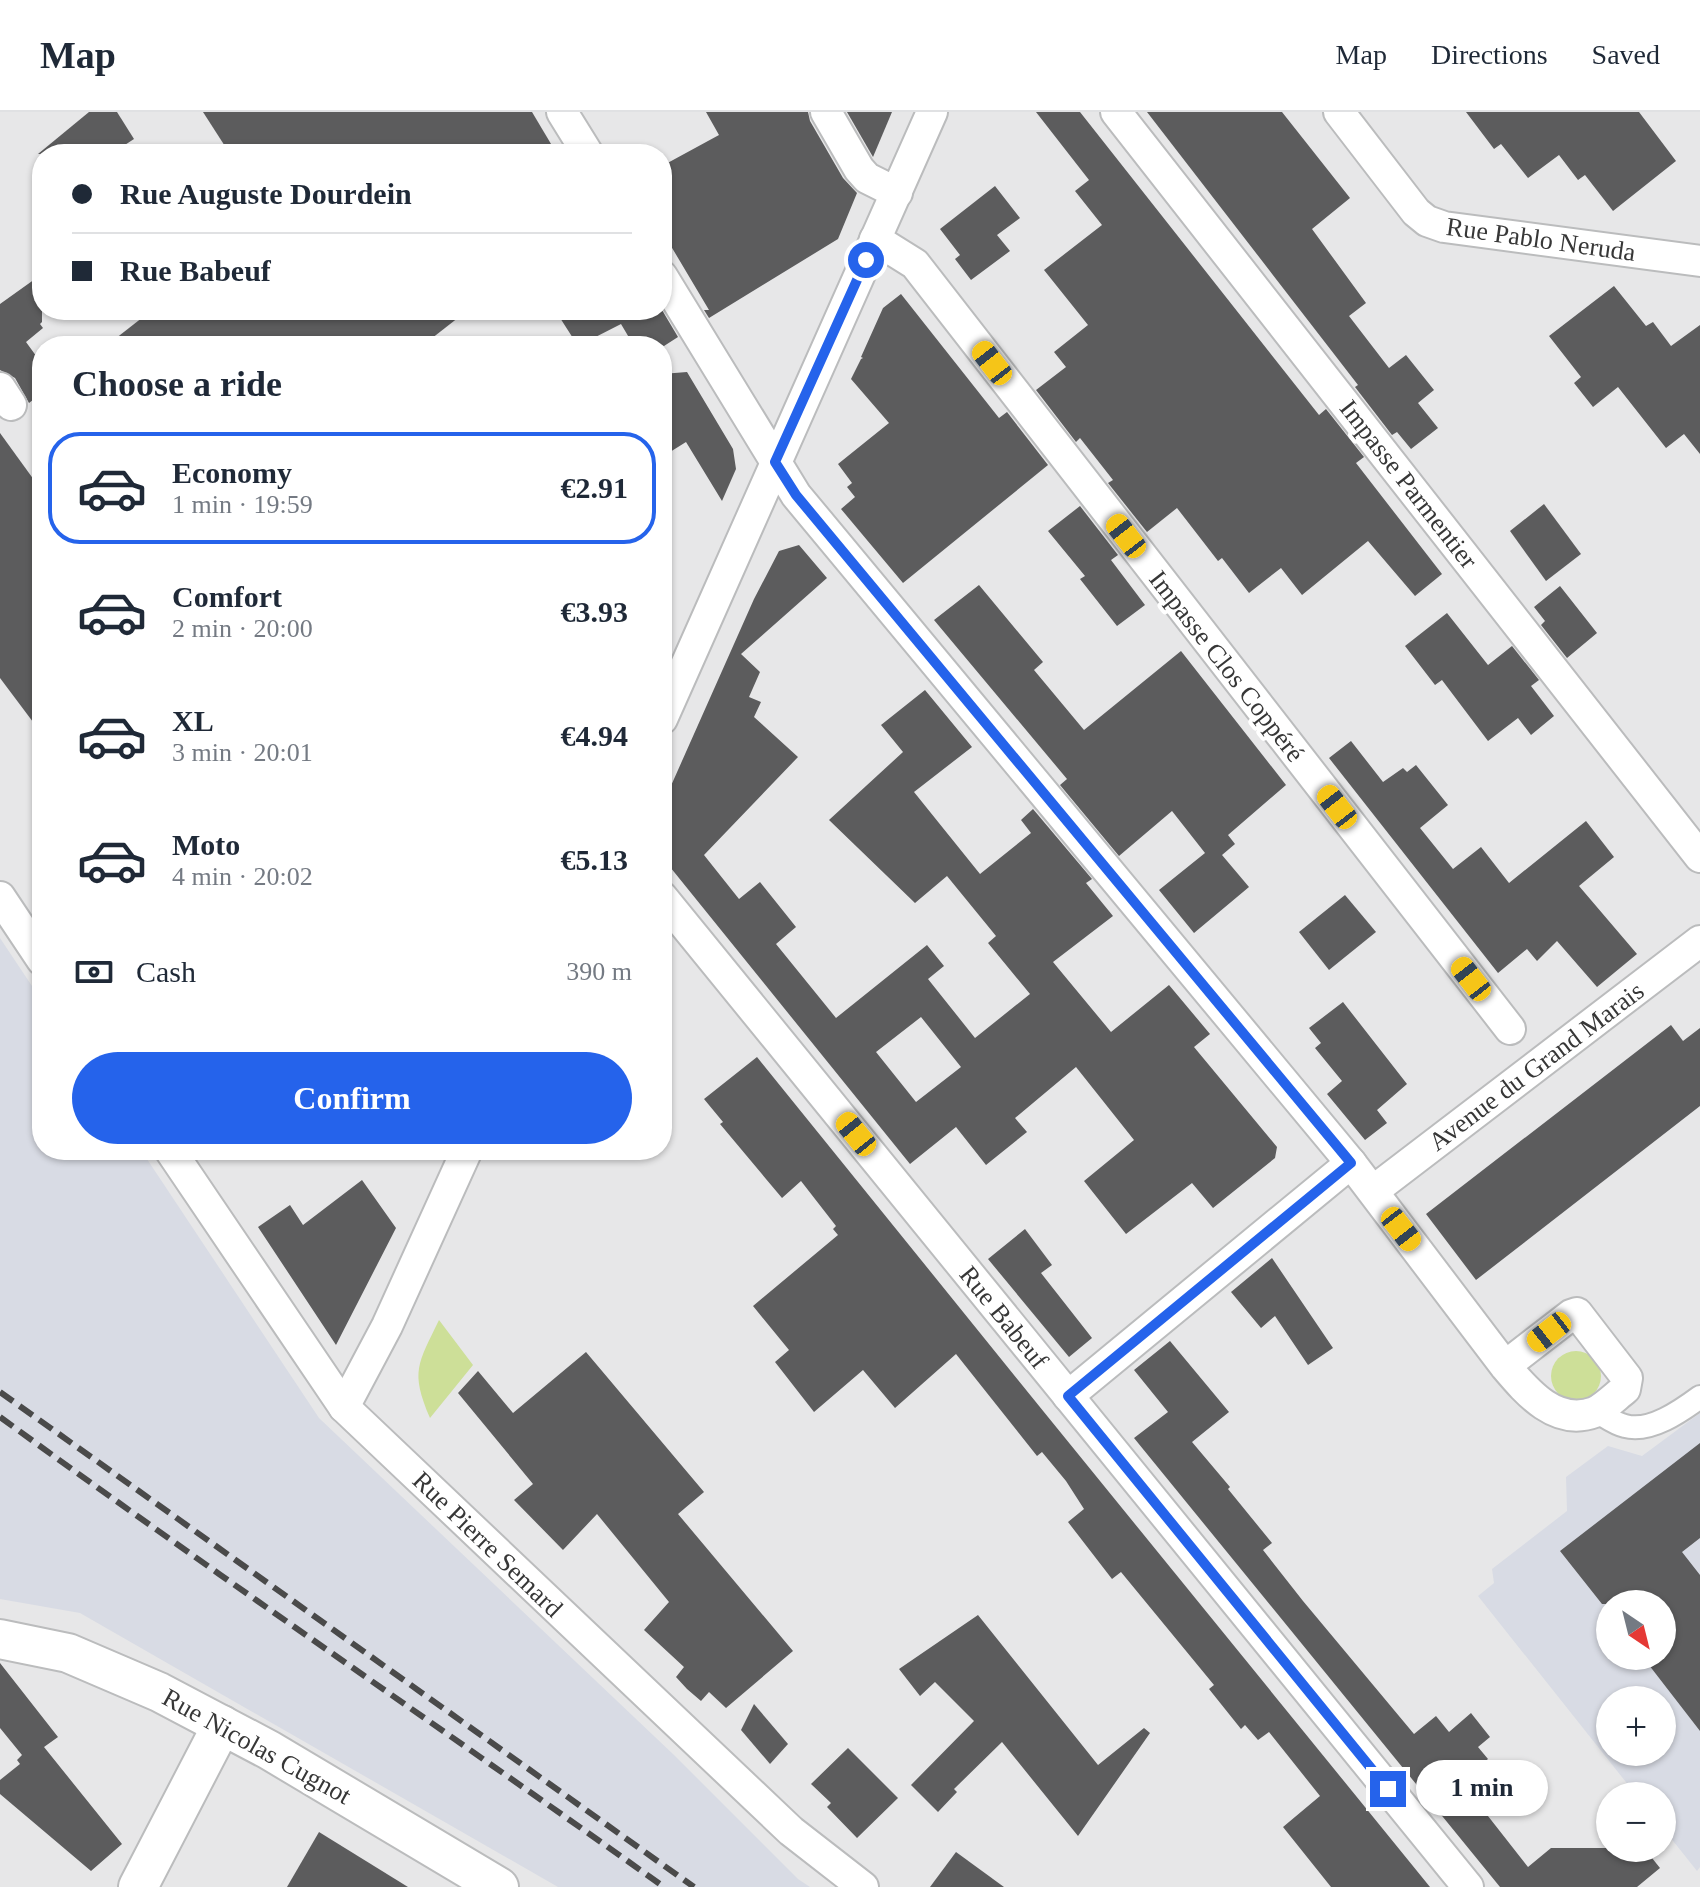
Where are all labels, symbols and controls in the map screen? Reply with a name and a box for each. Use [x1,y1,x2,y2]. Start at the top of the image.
text: Map [40,34,116,76]
text: Map [1336,39,1387,70]
text: Directions [1431,39,1548,70]
text: Saved [1592,39,1660,70]
text: Rue Auguste Dourdein [120,177,412,210]
street label: Rue Pablo Neruda [1445,212,1638,267]
route start [848,242,884,278]
text: Rue Babeuf [120,254,271,287]
car [968,337,1016,389]
text: Choose a ride [72,364,282,404]
street label: Impasse Parmentier [1334,394,1484,575]
icon: car [76,452,148,524]
text: Economy [172,456,292,489]
text: €2.91 [561,471,628,504]
text: 1 min · 19:59 [172,490,313,519]
car [1102,510,1150,562]
street label: Impasse Clos Coppéré [1143,565,1310,767]
icon: car [76,576,148,648]
text: Comfort [172,580,282,613]
text: €3.93 [561,595,628,628]
text: 2 min · 20:00 [172,614,313,643]
icon: car [76,700,148,772]
text: XL [172,704,214,737]
text: €4.94 [561,719,628,752]
text: 3 min · 20:01 [172,738,313,767]
car [1313,781,1361,833]
icon: car [76,824,148,896]
text: Moto [172,828,240,861]
text: €5.13 [561,843,628,876]
text: 4 min · 20:02 [172,862,313,891]
icon: cash [72,950,116,994]
car [1447,953,1495,1005]
text: Cash [136,955,196,988]
text: 390 m [566,957,632,986]
street label: Avenue du Grand Marais [1423,976,1649,1157]
button: Confirm [72,1052,632,1144]
car [832,1108,880,1160]
car [1377,1203,1425,1255]
street label: Rue Babeuf [953,1260,1054,1375]
car [1523,1308,1575,1356]
street label: Rue Pierre Semard [407,1466,568,1623]
north arrow [1596,1590,1676,1670]
map controls [1596,1590,1676,1862]
street label: Rue Nicolas Cugnot [158,1683,357,1811]
button: + [1596,1686,1676,1766]
callout: 1 min [1416,1761,1548,1817]
route end [1370,1771,1406,1807]
text: 1 min [1451,1773,1513,1802]
button: − [1596,1782,1676,1862]

